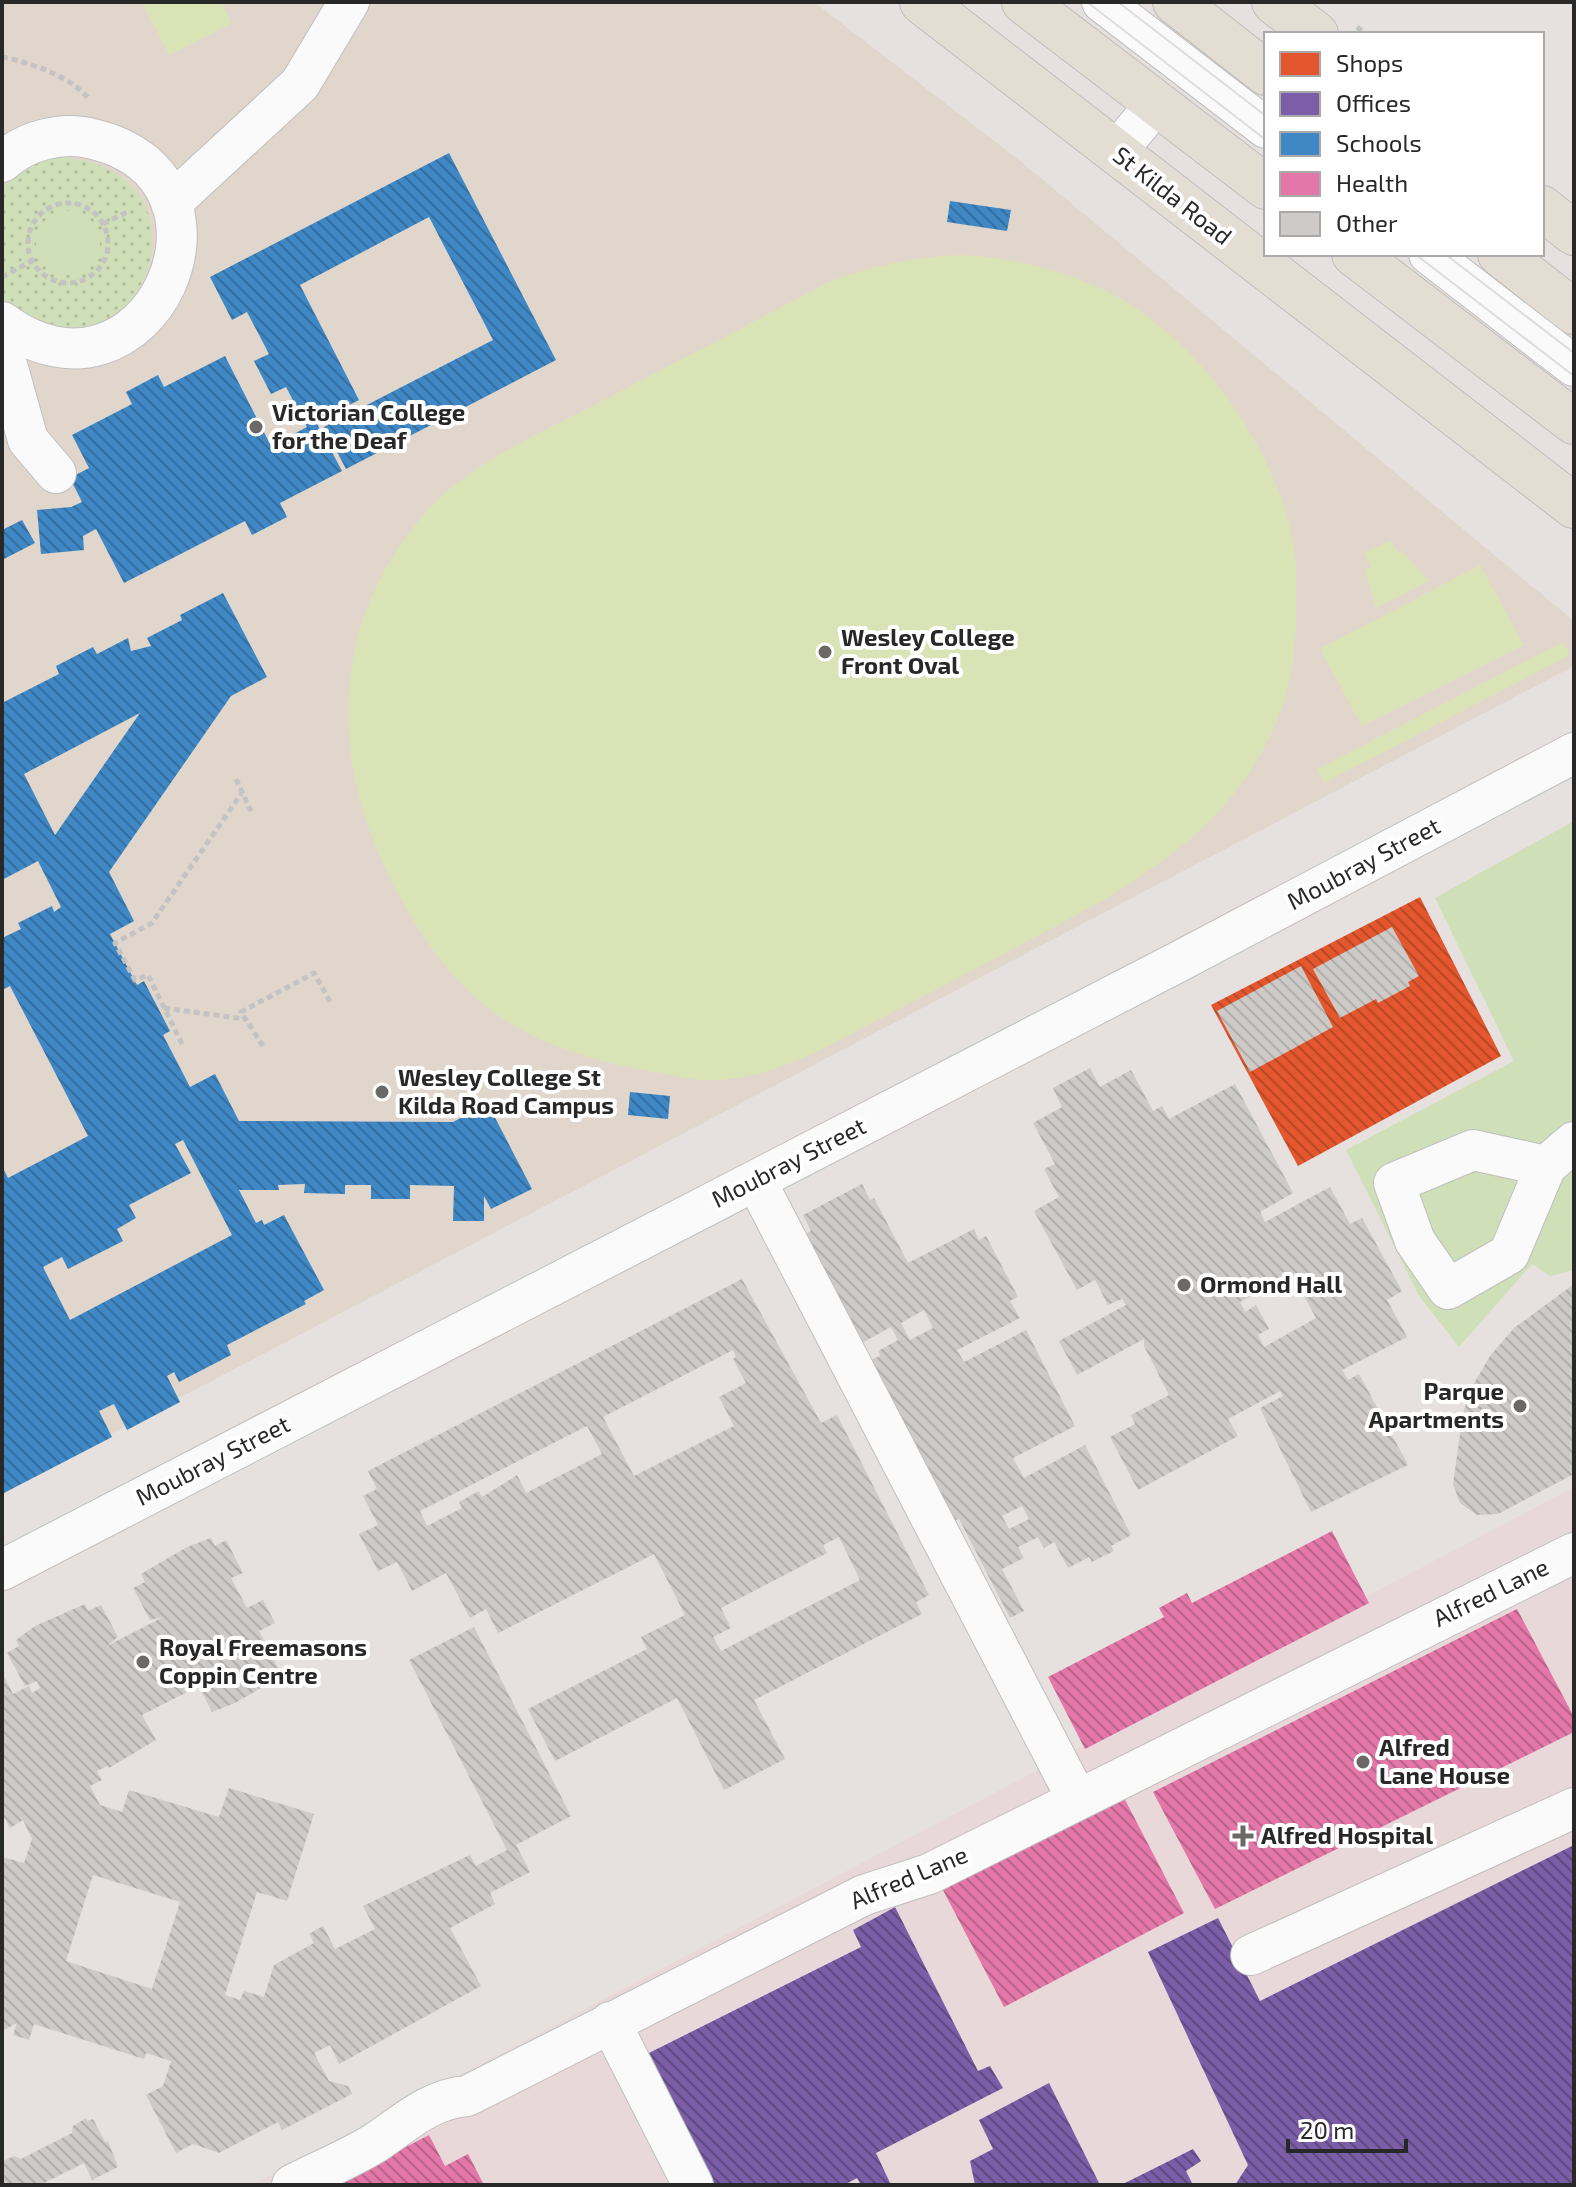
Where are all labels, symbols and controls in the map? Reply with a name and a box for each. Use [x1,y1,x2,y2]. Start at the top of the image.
legend [1264,32,1544,256]
text: Shops [1336,48,1403,77]
text: Offices [1336,88,1411,117]
text: Schools [1336,128,1422,157]
street label: St Kilda Road [1108,139,1238,250]
text: Health [1336,168,1408,197]
text: Other [1336,208,1398,237]
place label: Victorian College for the Deaf [272,397,465,454]
marker: Victorian College for the Deaf [247,418,265,436]
place label: Wesley College Front Oval [841,622,1015,679]
marker: Wesley College Front Oval [816,643,834,661]
street label: Moubray Street [1282,810,1445,915]
place label: Wesley College St Kilda Road Campus [398,1062,614,1119]
marker: Wesley College St Kilda Road Campus [373,1083,391,1101]
street label: Moubray Street [706,1110,870,1213]
place label: Ormond Hall [1200,1269,1342,1298]
marker: Ormond Hall [1175,1276,1193,1294]
place label: Parque Apartments [1368,1376,1504,1433]
marker: Parque Apartments [1511,1397,1529,1415]
street label: Moubray Street [130,1408,294,1511]
street label: Alfred Lane [1428,1551,1553,1632]
place label: Royal Freemasons Coppin Centre [159,1632,367,1689]
marker: Royal Freemasons Coppin Centre [134,1653,152,1671]
place label: Alfred Lane House [1379,1732,1510,1789]
marker: Alfred Lane House [1354,1753,1372,1771]
place label: Alfred Hospital [1261,1820,1433,1849]
marker: Alfred Hospital [1232,1825,1254,1847]
street label: Alfred Lane [845,1839,971,1914]
scale bar [1288,2103,1406,2153]
text: 20 m [1300,2115,1354,2144]

